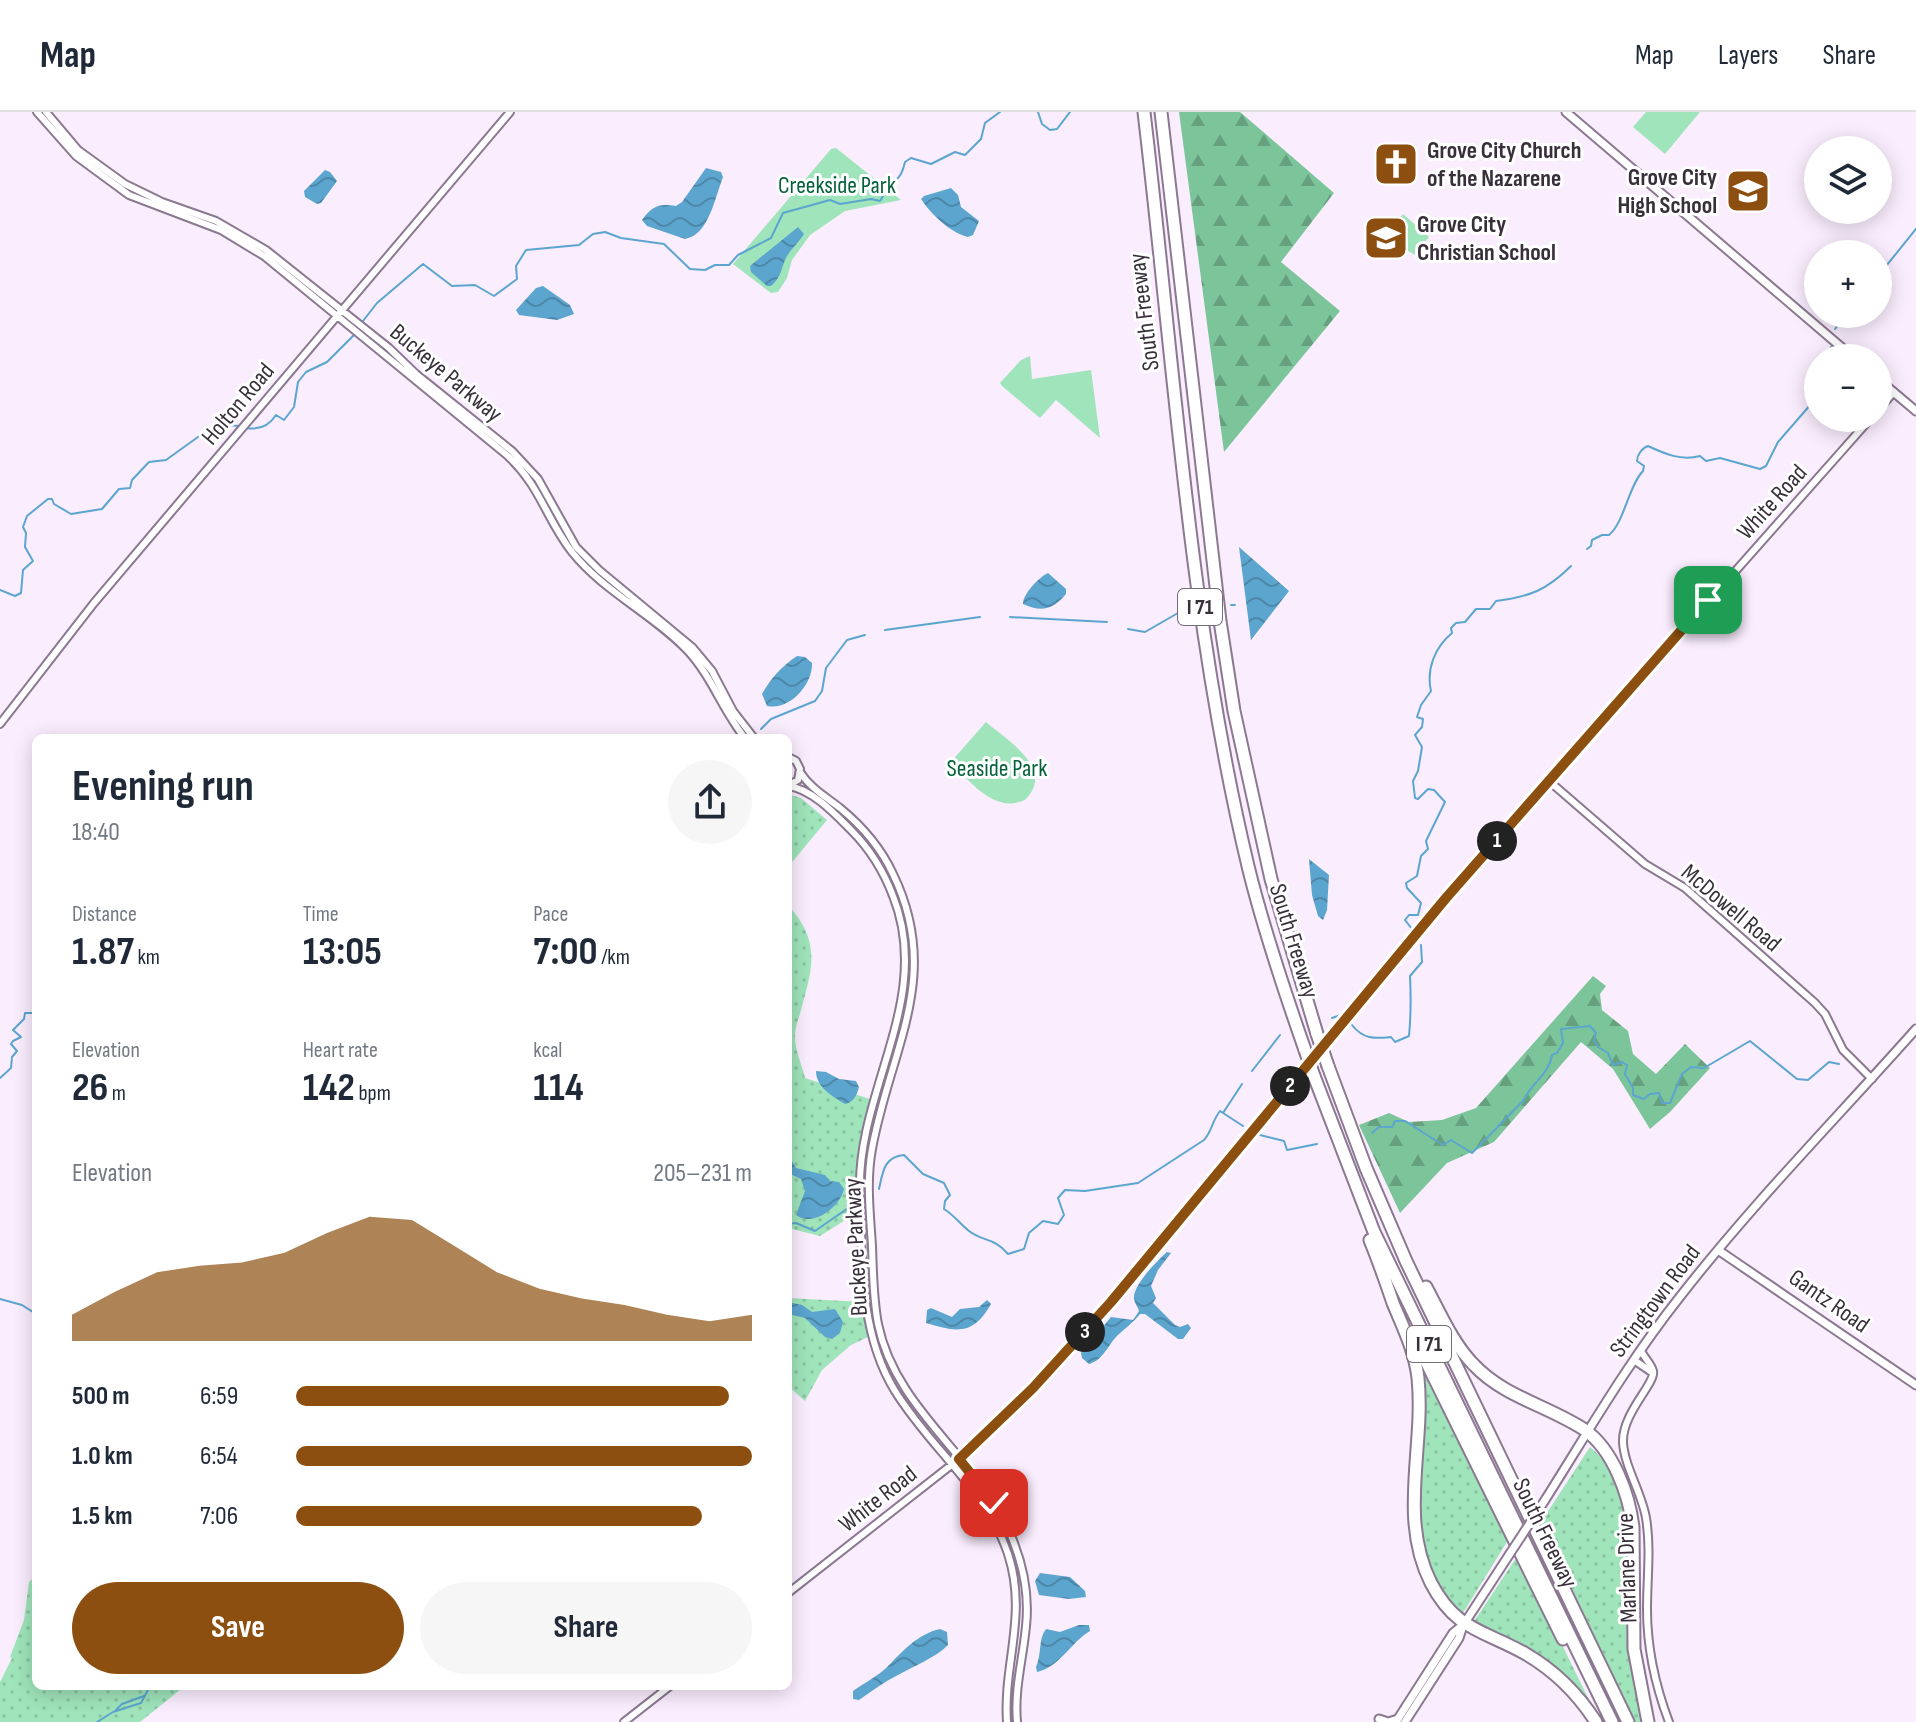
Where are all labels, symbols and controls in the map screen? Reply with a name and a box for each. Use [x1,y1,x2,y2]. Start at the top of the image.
text: Map [40,33,96,78]
text: Map [1635,39,1674,72]
text: Layers [1718,39,1778,72]
text: Share [1822,39,1876,72]
place label: Grove City Church of the Nazarene [1427,136,1581,193]
map controls [1804,136,1892,432]
button: layers [1804,136,1892,224]
church icon: Grove City Church of the Nazarene [1372,140,1420,188]
place label: Grove City High School [1617,163,1717,220]
school or university icon: Grove City High School [1724,167,1772,215]
park label: Creekside Park [778,171,896,200]
place label: Grove City Christian School [1417,210,1556,267]
school or university icon: Grove City Christian School [1362,214,1410,262]
button: + [1804,240,1892,328]
street label: South Freeway [1122,252,1166,372]
street label: Buckeye Parkway [384,318,508,428]
button: − [1804,344,1892,432]
street label: Holton Road [195,357,281,451]
street label: White Road [1731,459,1813,545]
pin [1674,566,1742,634]
icon: arrive [1686,578,1730,622]
road number: I 71 [1178,589,1222,625]
park label: Seaside Park [947,754,1047,783]
text: Evening run [72,760,254,813]
button: share [668,760,752,844]
text: 18:40 [72,817,120,848]
pin: 1 [1477,821,1517,861]
text: 1 [1493,827,1501,854]
street label: McDowell Road [1675,858,1787,958]
street label: South Freeway [1263,880,1325,1002]
text: Distance [72,901,137,928]
text: Time [303,901,339,928]
text: Pace [533,901,568,928]
text: 1.87 [72,928,134,976]
text: 13:05 [303,928,382,976]
text: 7:00 [533,928,598,976]
text: km [134,944,160,971]
text: /km [598,944,630,971]
text: Elevation [72,1037,140,1064]
text: Heart rate [303,1037,378,1064]
text: kcal [533,1037,562,1064]
text: 26 [72,1064,108,1112]
text: 142 [303,1064,355,1112]
text: 114 [533,1064,584,1112]
pin: 2 [1270,1066,1310,1106]
text: 2 [1285,1072,1295,1099]
text: m [108,1080,126,1107]
text: bpm [355,1080,391,1107]
text: Elevation [72,1158,152,1189]
text: 205–231 m [653,1158,752,1189]
street label: Buckeye Parkway [838,1177,874,1317]
street label: Stringtown Road [1603,1239,1707,1363]
street label: Gantz Road [1783,1263,1875,1339]
pin: 3 [1065,1312,1105,1352]
text: 3 [1080,1318,1090,1345]
road number: I 71 [1407,1326,1451,1362]
text: 500 m [72,1381,129,1412]
text: 6:59 [200,1381,238,1412]
text: 1.0 km [72,1441,133,1472]
text: 6:54 [200,1441,238,1472]
street label: White Road [833,1460,923,1538]
pin [960,1469,1028,1537]
street label: South Freeway [1506,1474,1584,1592]
icon: check [972,1481,1016,1525]
text: 1.5 km [72,1501,132,1532]
text: 7:06 [200,1501,238,1532]
street label: Marlane Drive [1611,1513,1643,1623]
button: Save [72,1582,404,1674]
button: Share [420,1582,752,1674]

